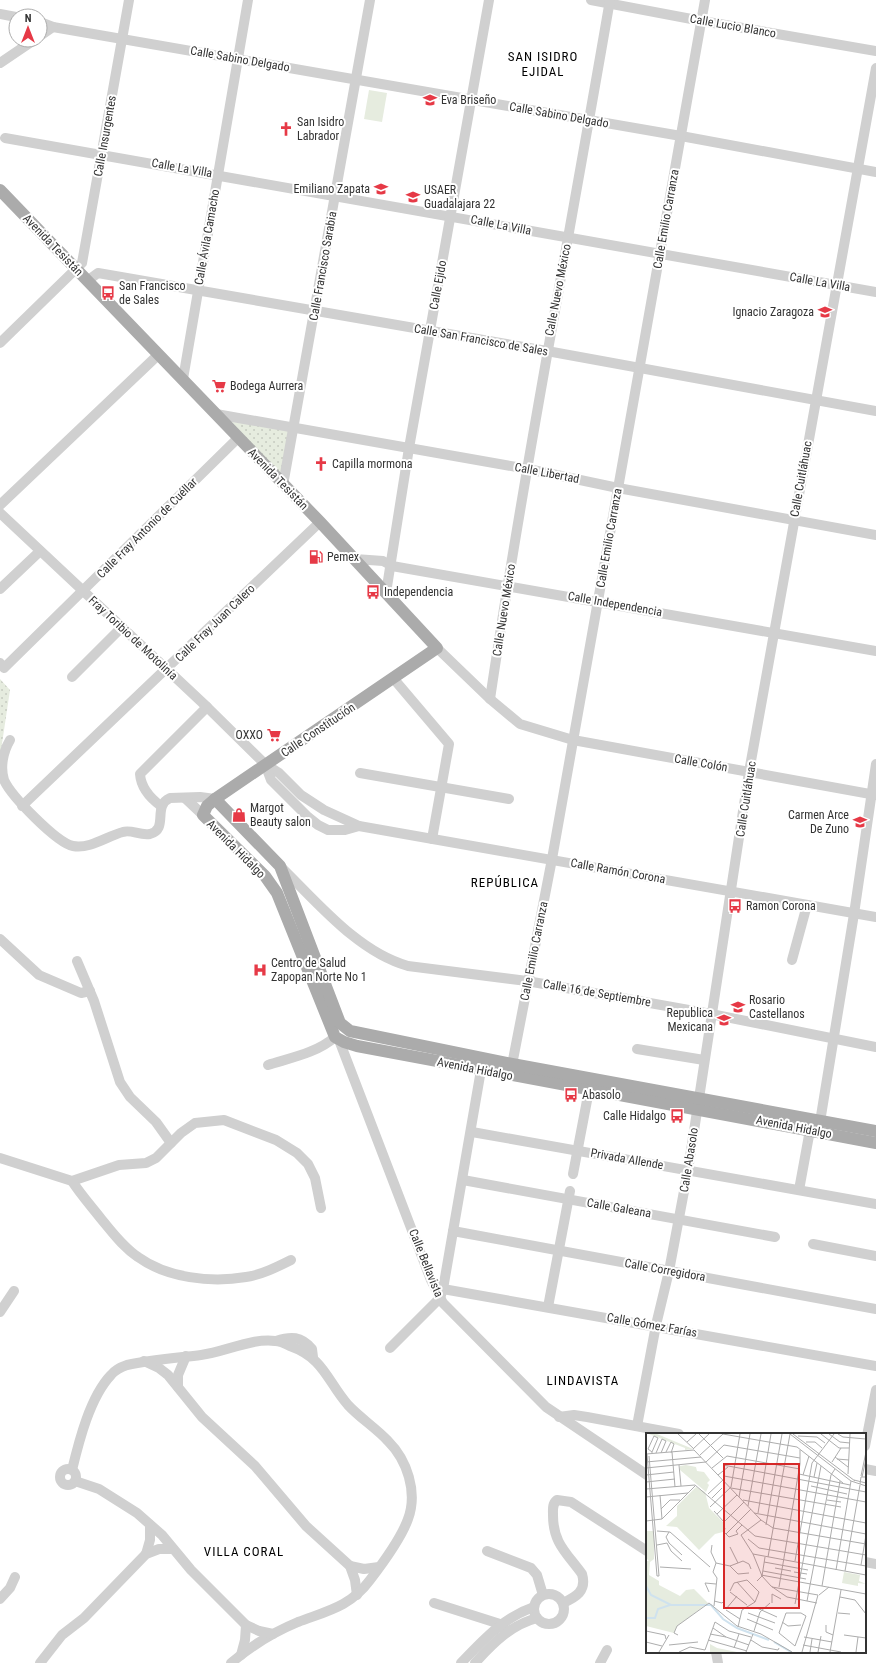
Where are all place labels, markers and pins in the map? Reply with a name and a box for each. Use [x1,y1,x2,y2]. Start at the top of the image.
school or university icon: Eva Briseño [422,92,438,108]
place label: Eva Briseño [441,93,496,107]
place label: San Isidro Labrador [297,115,344,143]
church icon: San Isidro Labrador [278,121,294,137]
school or university icon: Emiliano Zapata [373,181,389,197]
place label: Emiliano Zapata [293,182,370,196]
place label: USAER Guadalajara 22 [424,183,495,211]
school or university icon: USAER Guadalajara 22 [405,189,421,205]
place label: San Francisco de Sales [119,279,185,307]
bus stop icon: San Francisco de Sales [100,285,116,301]
school or university icon: Ignacio Zaragoza [817,304,833,320]
place label: Ignacio Zaragoza [732,305,814,319]
supermarket icon: Bodega Aurrera [211,378,227,394]
place label: Bodega Aurrera [230,379,303,393]
church icon: Capilla mormona [313,456,329,472]
place label: Capilla mormona [332,457,413,471]
fuel station icon: Pemex [308,549,324,565]
place label: Pemex [327,550,359,564]
bus stop icon: Independencia [365,584,381,600]
place label: Independencia [384,585,453,599]
supermarket icon: OXXO [266,727,282,743]
place label: OXXO [236,728,263,742]
place label: Margot Beauty salon [250,801,311,829]
shop icon: Margot Beauty salon [231,807,247,823]
place label: Carmen Arce De Zuno [788,808,849,836]
school or university icon: Carmen Arce De Zuno [852,814,868,830]
bus stop icon: Ramon Corona [727,898,743,914]
place label: Ramon Corona [746,899,816,913]
place label: Centro de Salud Zapopan Norte No 1 [271,956,367,984]
hospital icon: Centro de Salud Zapopan Norte No 1 [252,962,268,978]
place label: Rosario Castellanos [749,993,805,1021]
school or university icon: Rosario Castellanos [730,999,746,1015]
place label: Republica Mexicana [667,1006,713,1034]
school or university icon: Republica Mexicana [716,1012,732,1028]
bus stop icon: Abasolo [563,1087,579,1103]
place label: Abasolo [582,1088,621,1102]
bus stop icon: Calle Hidalgo [669,1108,685,1124]
place label: Calle Hidalgo [603,1109,666,1123]

